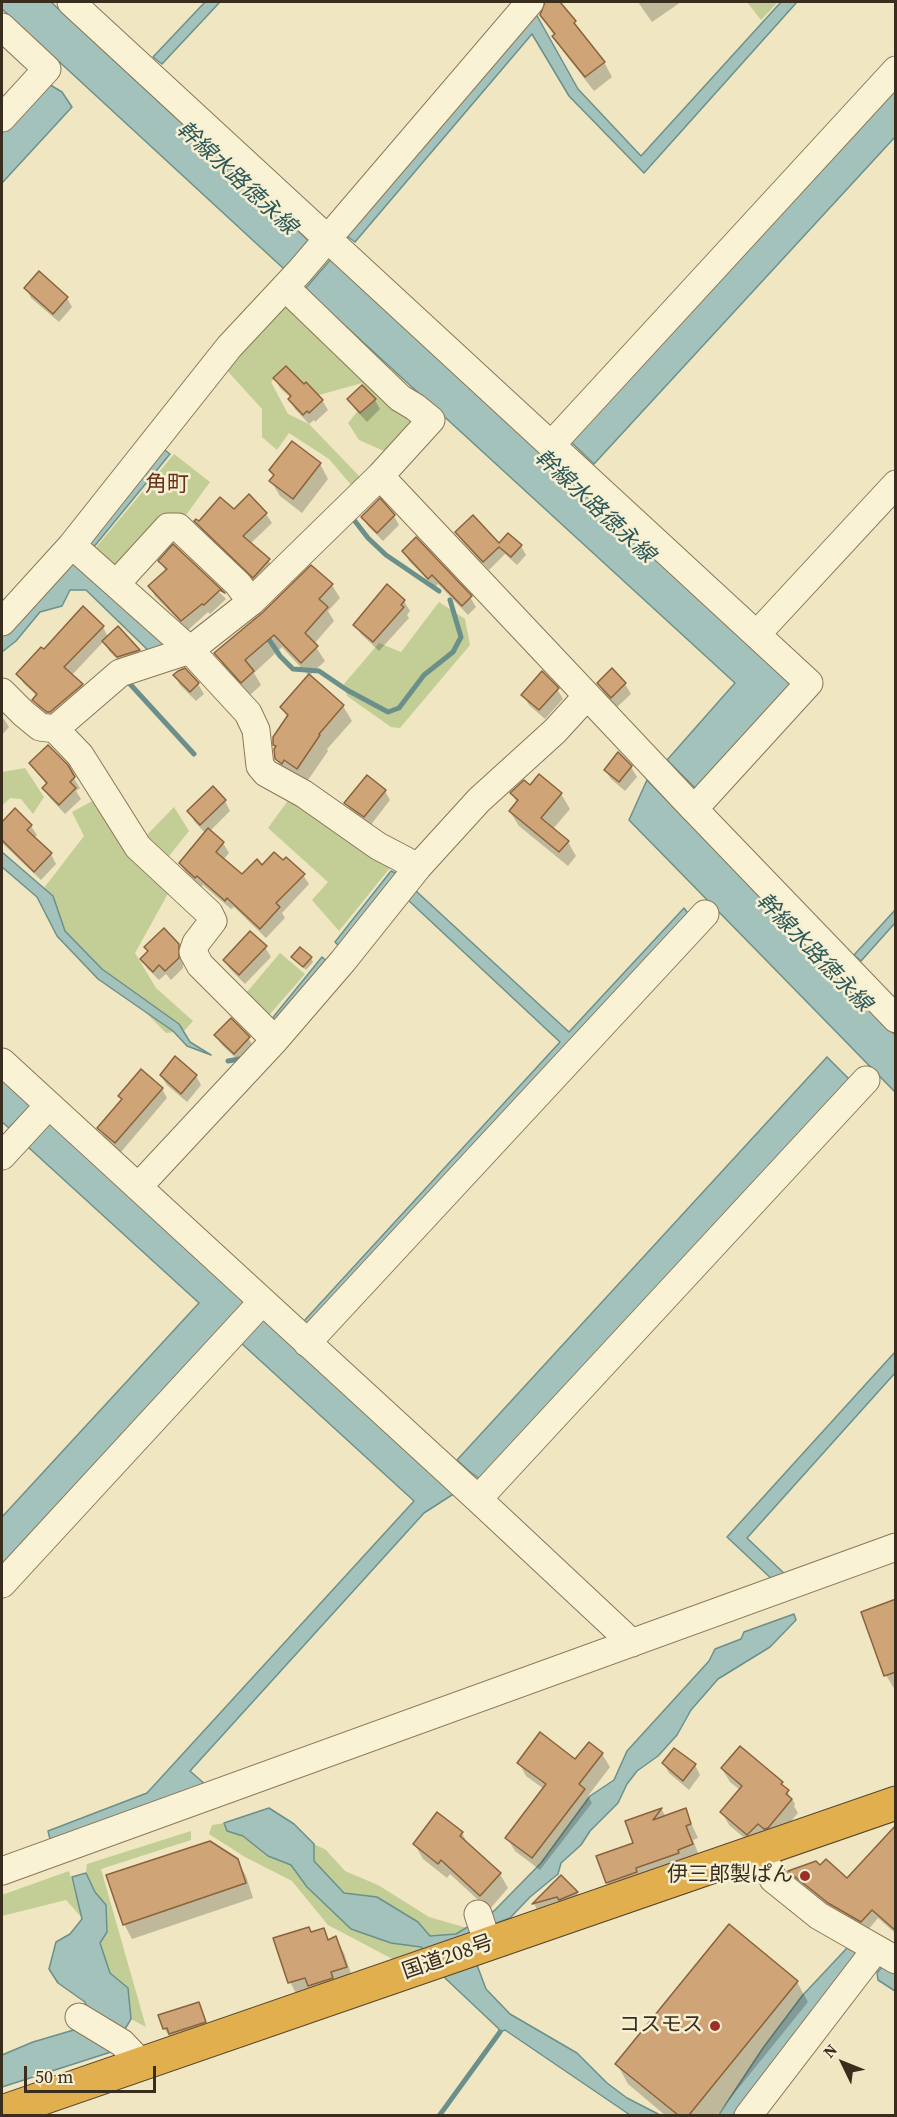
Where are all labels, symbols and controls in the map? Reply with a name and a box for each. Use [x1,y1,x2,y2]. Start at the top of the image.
water label: 幹線水路徳永線 [171,117,301,241]
water label: 幹線水路徳永線 [529,445,659,569]
district label: 角町 [145,472,189,498]
water label: 幹線水路徳永線 [750,888,876,1018]
place label: 伊三郎製ぱん [667,1863,793,1889]
marker: 伊三郎製ぱん [798,1869,812,1883]
street label: 国道208号 [399,1931,497,1985]
place label: コスモス [619,2013,703,2039]
marker: コスモス [708,2019,722,2033]
north arrow [813,2033,873,2093]
text: N [818,2039,842,2062]
scale bar [27,2054,159,2092]
text: 50 m [35,2064,73,2089]

